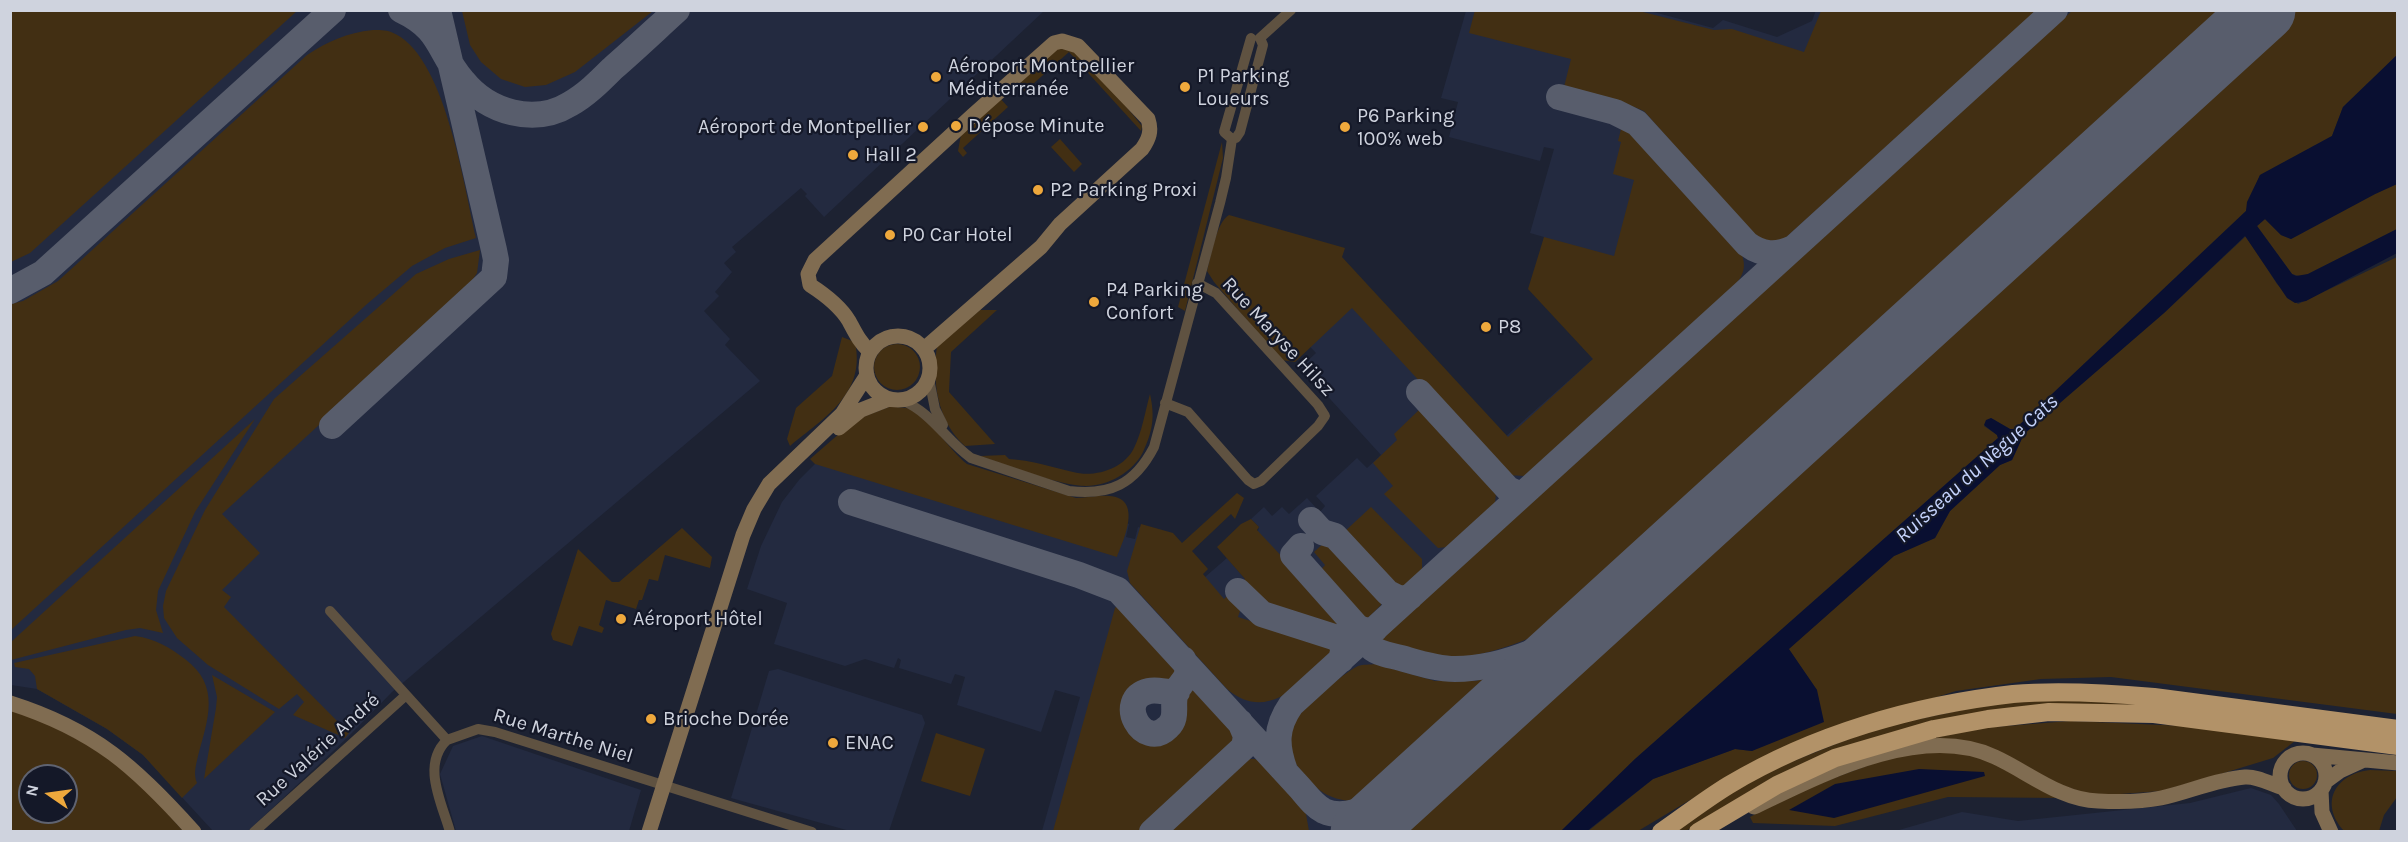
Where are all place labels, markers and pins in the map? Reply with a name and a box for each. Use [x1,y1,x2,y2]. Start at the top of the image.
place label: Aéroport Montpellier Méditerranée [948,54,1134,101]
place label: P1 Parking Loueurs [1197,64,1289,111]
marker: Aéroport Montpellier Méditerranée [929,70,943,84]
marker: P1 Parking Loueurs [1178,80,1192,94]
place label: P6 Parking 100% web [1357,104,1454,151]
place label: Dépose Minute [968,114,1104,138]
place label: Aéroport de Montpellier [698,115,911,139]
marker: Dépose Minute [949,119,963,133]
marker: Aéroport de Montpellier [916,120,930,134]
marker: P6 Parking 100% web [1338,120,1352,134]
place label: Hall 2 [865,143,917,167]
marker: Hall 2 [846,148,860,162]
place label: P2 Parking Proxi [1050,178,1197,202]
marker: P2 Parking Proxi [1031,183,1045,197]
place label: P0 Car Hotel [902,223,1013,247]
marker: P0 Car Hotel [883,228,897,242]
place label: P4 Parking Confort [1106,278,1203,325]
marker: P4 Parking Confort [1087,295,1101,309]
place label: P8 [1498,315,1521,339]
marker: P8 [1479,320,1493,334]
place label: Aéroport Hôtel [633,607,763,631]
marker: Aéroport Hôtel [614,612,628,626]
place label: Brioche Dorée [663,707,789,731]
marker: Brioche Dorée [644,712,658,726]
place label: ENAC [845,731,894,755]
marker: ENAC [826,736,840,750]

